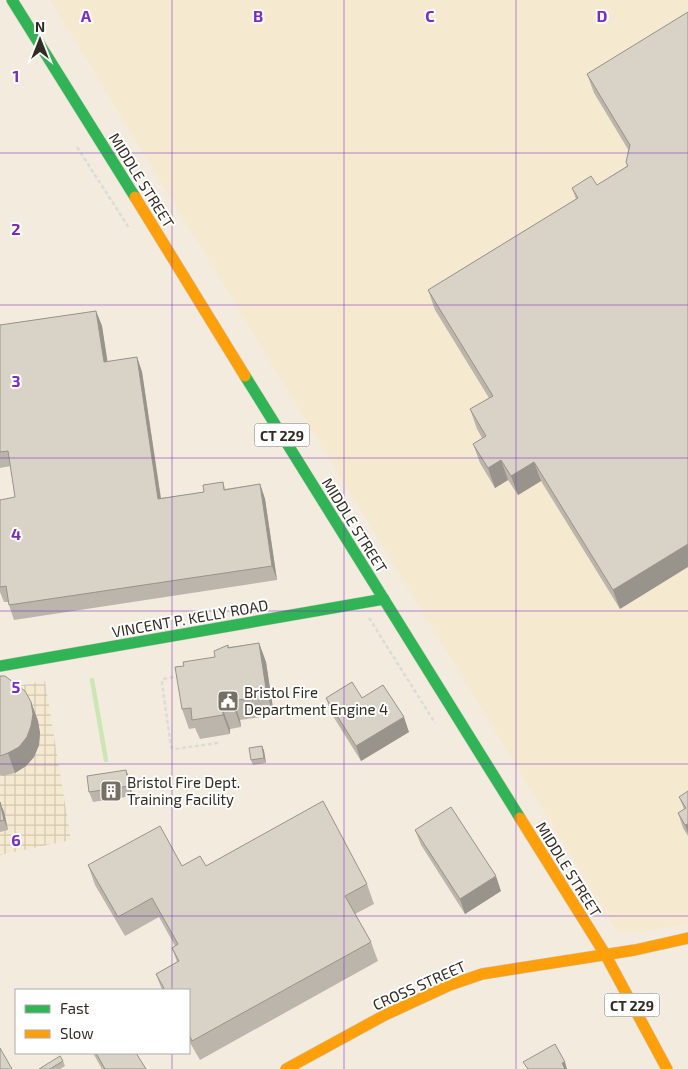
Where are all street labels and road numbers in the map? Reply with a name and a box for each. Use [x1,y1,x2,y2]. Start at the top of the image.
street label: MIDDLE STREET [106,129,178,231]
road number: CT 229 [254,424,310,446]
street label: MIDDLE STREET [319,474,391,576]
street label: VINCENT P. KELLY ROAD [110,595,270,641]
street label: MIDDLE STREET [533,818,605,920]
street label: CROSS STREET [370,956,469,1014]
road number: CT 229 [604,994,660,1016]

